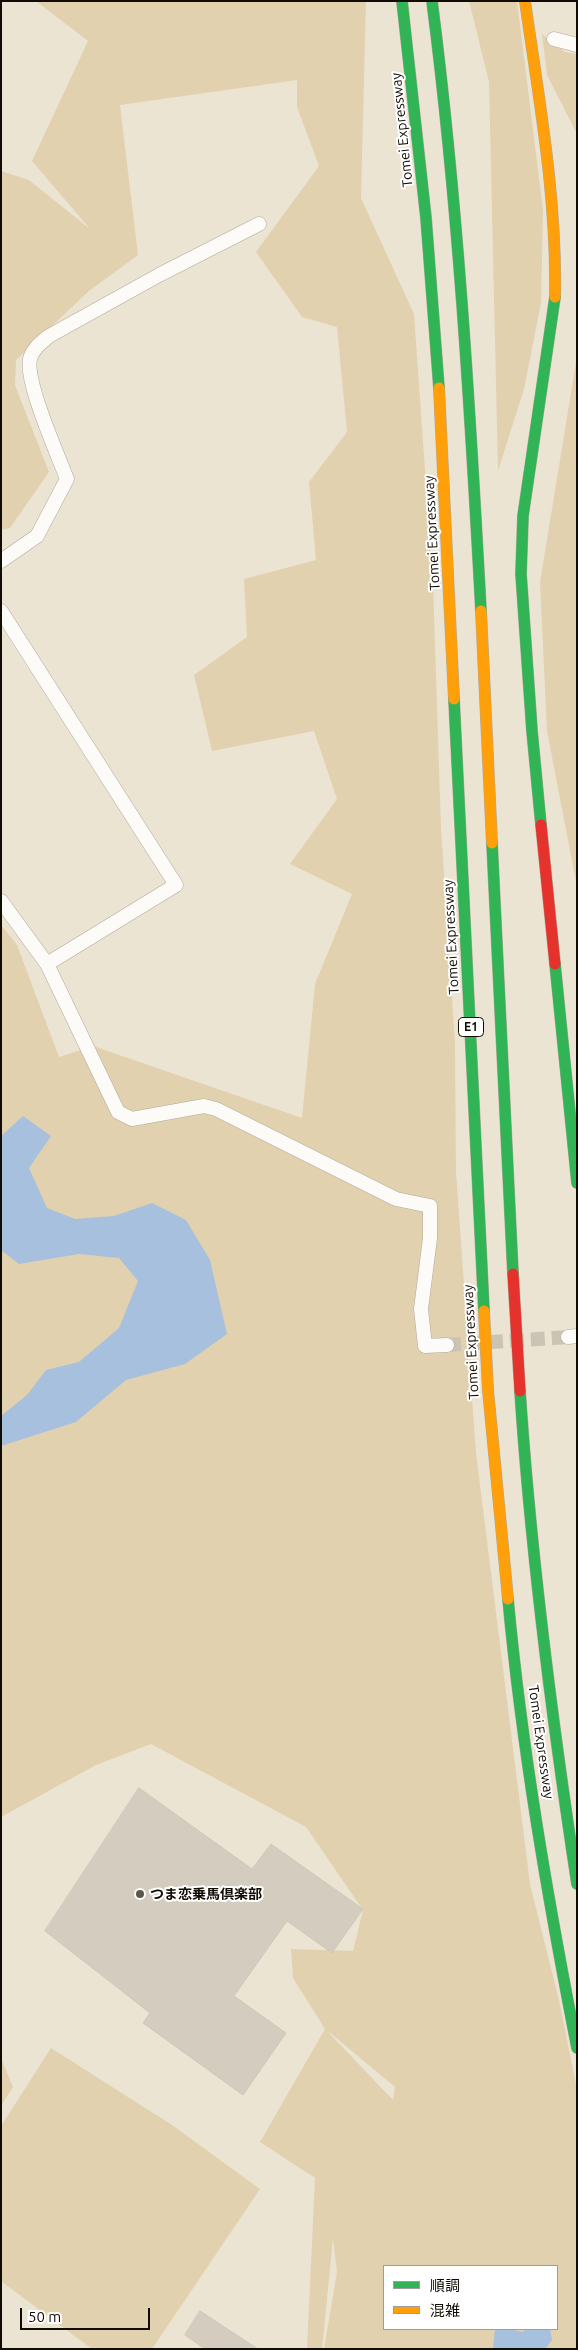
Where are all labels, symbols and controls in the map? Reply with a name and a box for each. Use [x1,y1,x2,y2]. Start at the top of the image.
street label: Tomei Expressway [388,72,416,188]
street label: Tomei Expressway [421,475,443,591]
street label: Tomei Expressway [440,879,462,995]
road number: E1 [458,1018,484,1036]
street label: Tomei Expressway [460,1284,482,1400]
street label: Tomei Expressway [525,1684,557,1800]
place label: つま恋乗馬倶楽部 [150,1886,262,1902]
marker: つま恋乗馬倶楽部 [134,1888,146,1900]
legend [383,2265,558,2330]
text: 順調 [430,2277,460,2294]
scale bar [22,2298,152,2330]
text: 混雑 [430,2302,460,2319]
text: 50 m [28,2308,61,2325]

